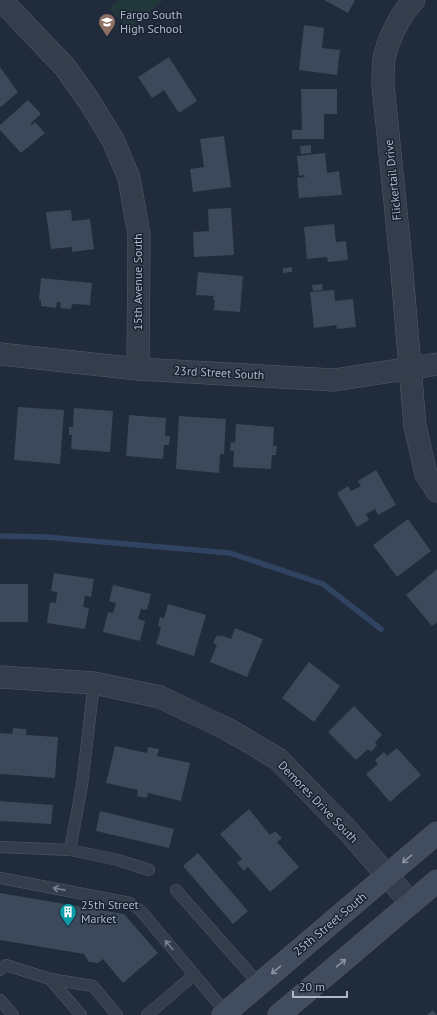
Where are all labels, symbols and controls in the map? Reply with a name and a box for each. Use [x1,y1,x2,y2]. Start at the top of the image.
place label: Fargo South High School [120,7,183,36]
school or university icon: Fargo South High School [97,12,117,37]
street label: Flickertail Drive [381,139,404,221]
street label: 15th Avenue South [130,233,145,331]
street label: 23rd Street South [173,363,265,382]
street label: Demores Drive South [275,757,361,846]
one-way arrow [402,854,413,863]
one-way arrow [53,885,66,893]
street label: 25th Street South [290,889,369,959]
place label: 25th Street Market [81,897,139,926]
building icon: 25th Street Market [58,902,78,927]
one-way arrow [164,940,173,951]
one-way arrow [336,958,346,967]
one-way arrow [271,965,281,974]
scale bar [293,973,347,999]
text: 20 m [299,979,325,994]

